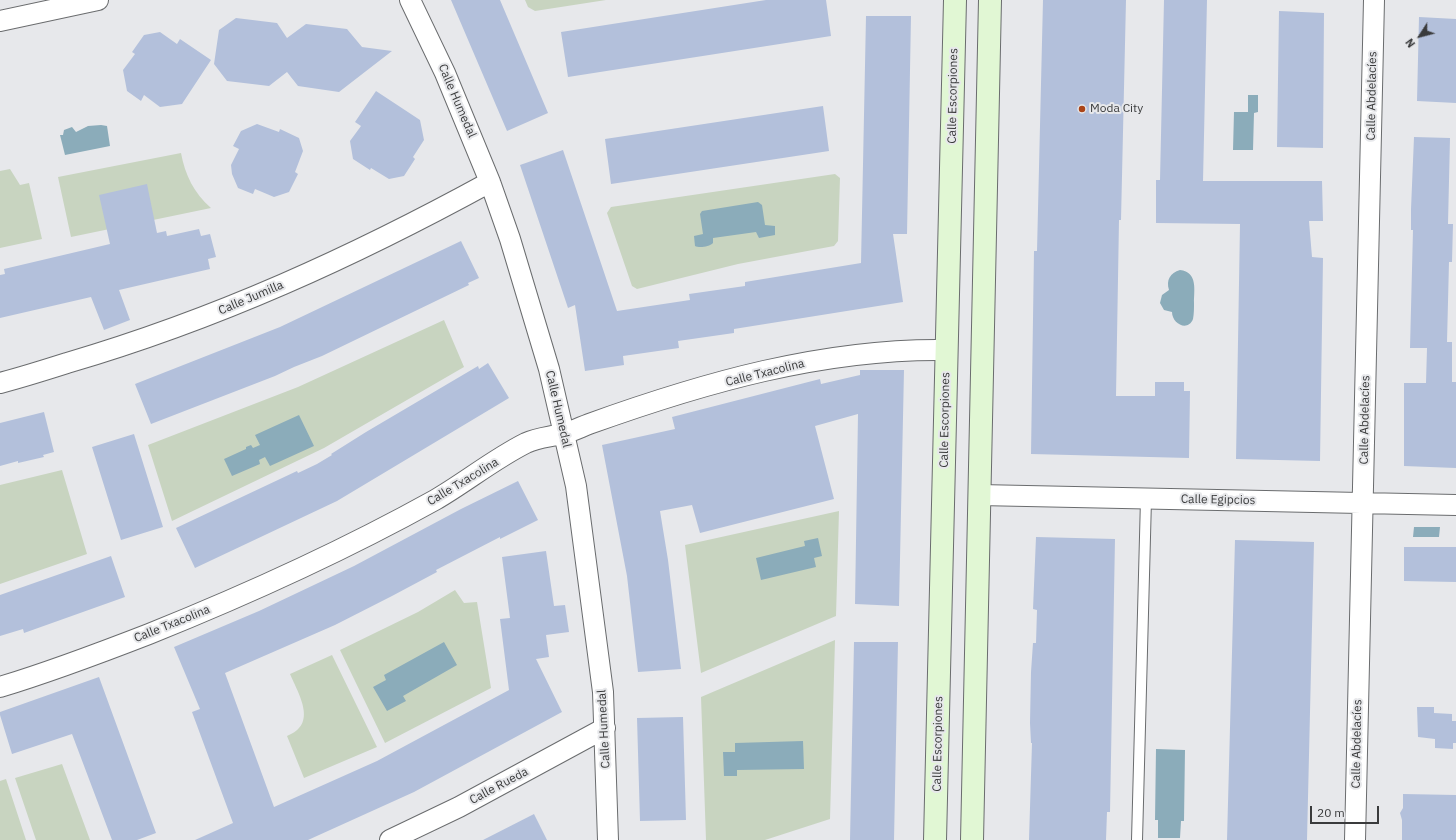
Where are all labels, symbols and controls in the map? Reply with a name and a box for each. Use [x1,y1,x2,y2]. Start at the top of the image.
north arrow [1400,16,1440,56]
text: N [1402,36,1418,50]
street label: Calle Escorpiones [945,48,961,144]
street label: Calle Abdelacíes [1364,51,1380,141]
street label: Calle Humedal [435,62,479,140]
place label: Moda City [1090,102,1143,116]
marker: Moda City [1077,104,1087,114]
street label: Calle Jumilla [216,278,286,318]
street label: Calle Txacolina [724,356,806,390]
street label: Calle Humedal [542,369,574,449]
street label: Calle Escorpiones [937,372,953,468]
street label: Calle Abdelacíes [1357,375,1373,465]
street label: Calle Txacolina [425,455,501,509]
street label: Calle Egipcios [1181,492,1255,508]
street label: Calle Txacolina [132,602,212,646]
street label: Calle Humedal [595,689,613,769]
street label: Calle Escorpiones [930,696,946,792]
street label: Calle Abdelacíes [1349,699,1365,789]
street label: Calle Rueda [467,765,531,807]
scale bar [1312,798,1381,824]
text: 20 m [1317,805,1345,820]

